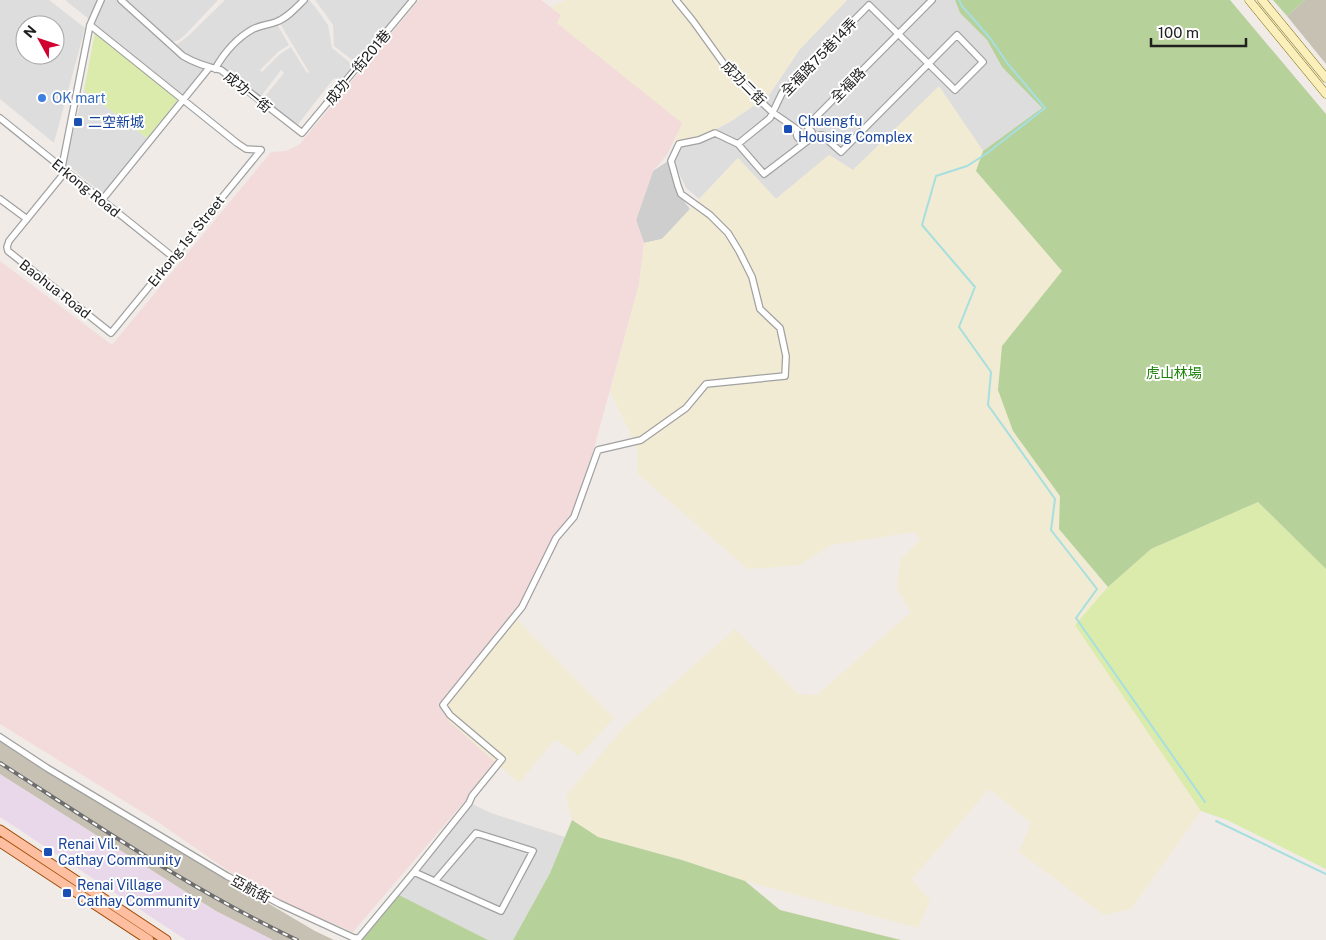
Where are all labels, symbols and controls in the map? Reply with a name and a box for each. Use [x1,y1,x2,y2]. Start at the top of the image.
north arrow [15,15,65,65]
street label: 全福路75巷14弄 [778,15,860,99]
scale bar [1151,15,1246,47]
text: N [20,22,40,41]
text: 100 m [1158,24,1199,41]
street label: 成功一街201巷 [322,26,394,108]
street label: 成功二街 [719,58,769,108]
street label: 全福路 [827,64,869,106]
street label: 成功一街 [221,68,275,116]
place label: OK mart [52,90,106,106]
marker: OK mart [36,92,48,104]
place label: Chuengfu Housing Complex [798,113,913,145]
place label: 二空新城 [88,114,144,130]
marker: 二空新城 [72,116,84,128]
marker: Chuengfu Housing Complex [782,123,794,135]
street label: Erkong Road [49,156,123,220]
street label: Erkong 1st Street [145,192,227,290]
street label: Baohua Road [16,256,94,322]
park label: 虎山林場 [1146,365,1202,381]
place label: Renai Vil. Cathay Community [58,836,182,868]
marker: Renai Vil. Cathay Community [42,846,54,858]
street label: 亞航街 [229,872,273,906]
place label: Renai Village Cathay Community [77,877,201,909]
marker: Renai Village Cathay Community [61,887,73,899]

